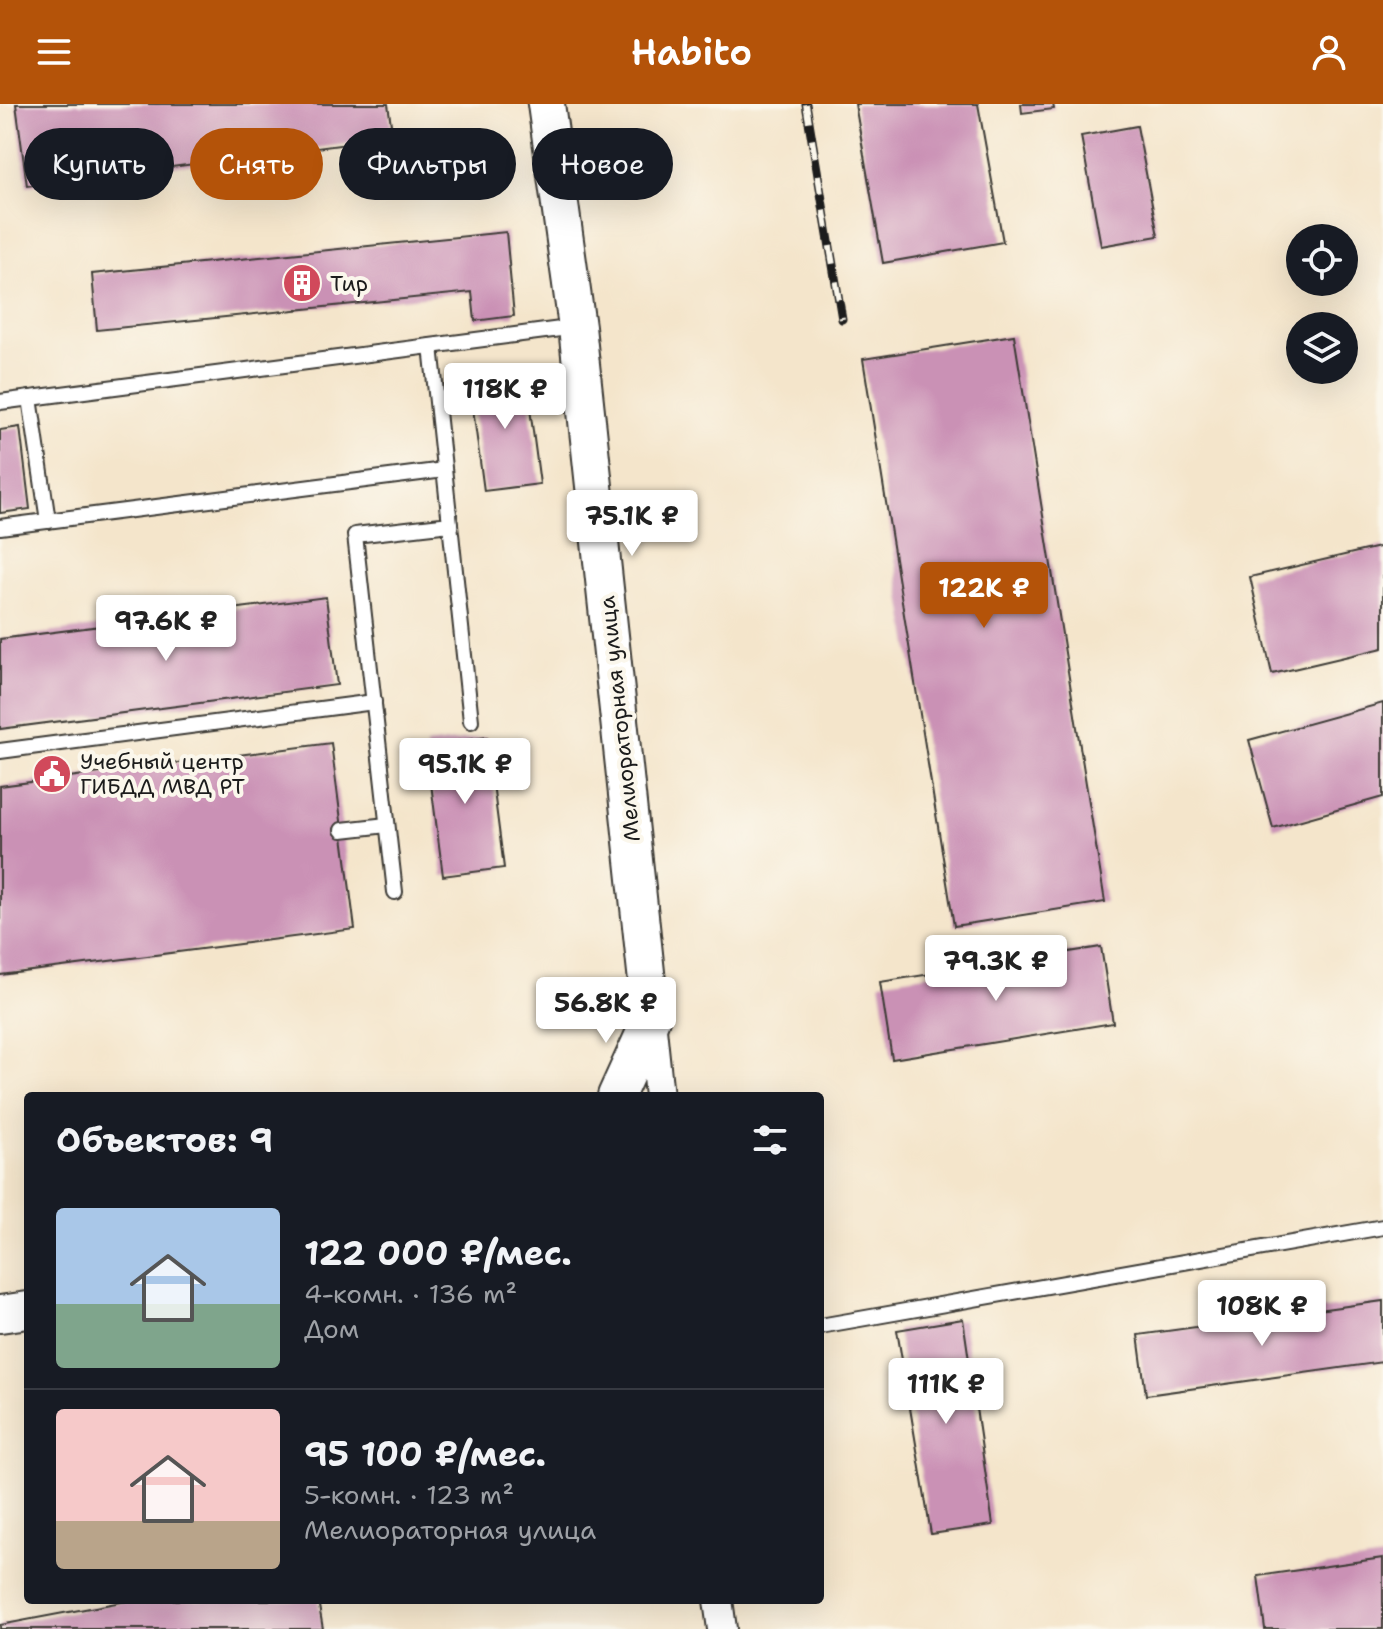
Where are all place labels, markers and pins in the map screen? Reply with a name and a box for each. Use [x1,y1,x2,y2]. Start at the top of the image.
building icon: Тир [281,262,323,304]
place label: Тир [330,269,368,298]
pin: 118K ₽ [440,363,570,431]
pin: 75.1K ₽ [558,490,706,558]
pin: 122K ₽ [919,562,1049,630]
pin: 97.6K ₽ [92,595,240,663]
pin: 95.1K ₽ [391,738,539,806]
place label: Учебный центр ГИБДД МВД РТ [80,747,245,801]
public building icon: Учебный центр ГИБДД МВД РТ [31,753,73,795]
pin: 79.3K ₽ [922,935,1070,1003]
pin: 56.8K ₽ [532,977,680,1045]
pin: 108K ₽ [1197,1280,1327,1348]
pin: 111K ₽ [881,1358,1011,1426]

